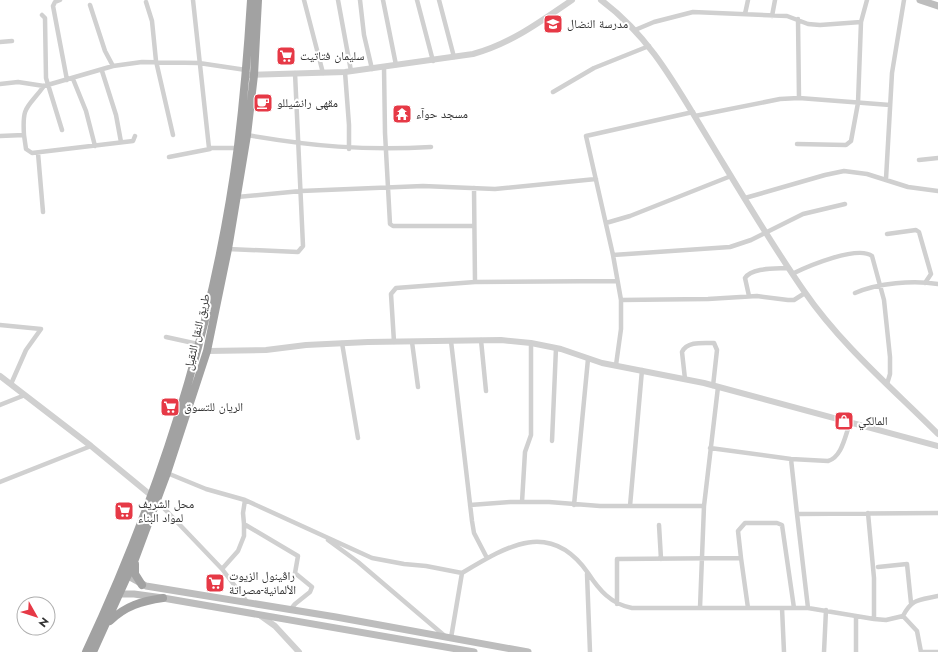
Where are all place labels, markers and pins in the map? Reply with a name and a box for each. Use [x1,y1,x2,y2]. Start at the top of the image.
school or university icon: مدرسة النضال [542,13,564,35]
place label: مدرسة النضال [567,15,628,33]
supermarket icon: سليمان فتاتيت [275,45,297,67]
place label: سليمان فتاتيت [300,47,365,65]
cafe icon: مقهى رانشيللو [252,92,274,114]
place label: مقهى رانشيللو [277,94,338,112]
temple icon: مسجد حوآء [391,103,413,125]
place label: مسجد حوآء [416,105,468,123]
supermarket icon: الريان للتسوق [159,396,181,418]
place label: الريان للتسوق [184,398,243,416]
shop icon: المالكي [833,410,855,432]
place label: المالكي [858,412,888,431]
place label: محل الشريف لمواد البناء [138,495,194,527]
supermarket icon: محل الشريف لمواد البناء [113,500,135,522]
place label: راڤينول الزيوت الألمانية-مصراتة [229,567,296,599]
supermarket icon: راڤينول الزيوت الألمانية-مصراتة [204,572,226,594]

